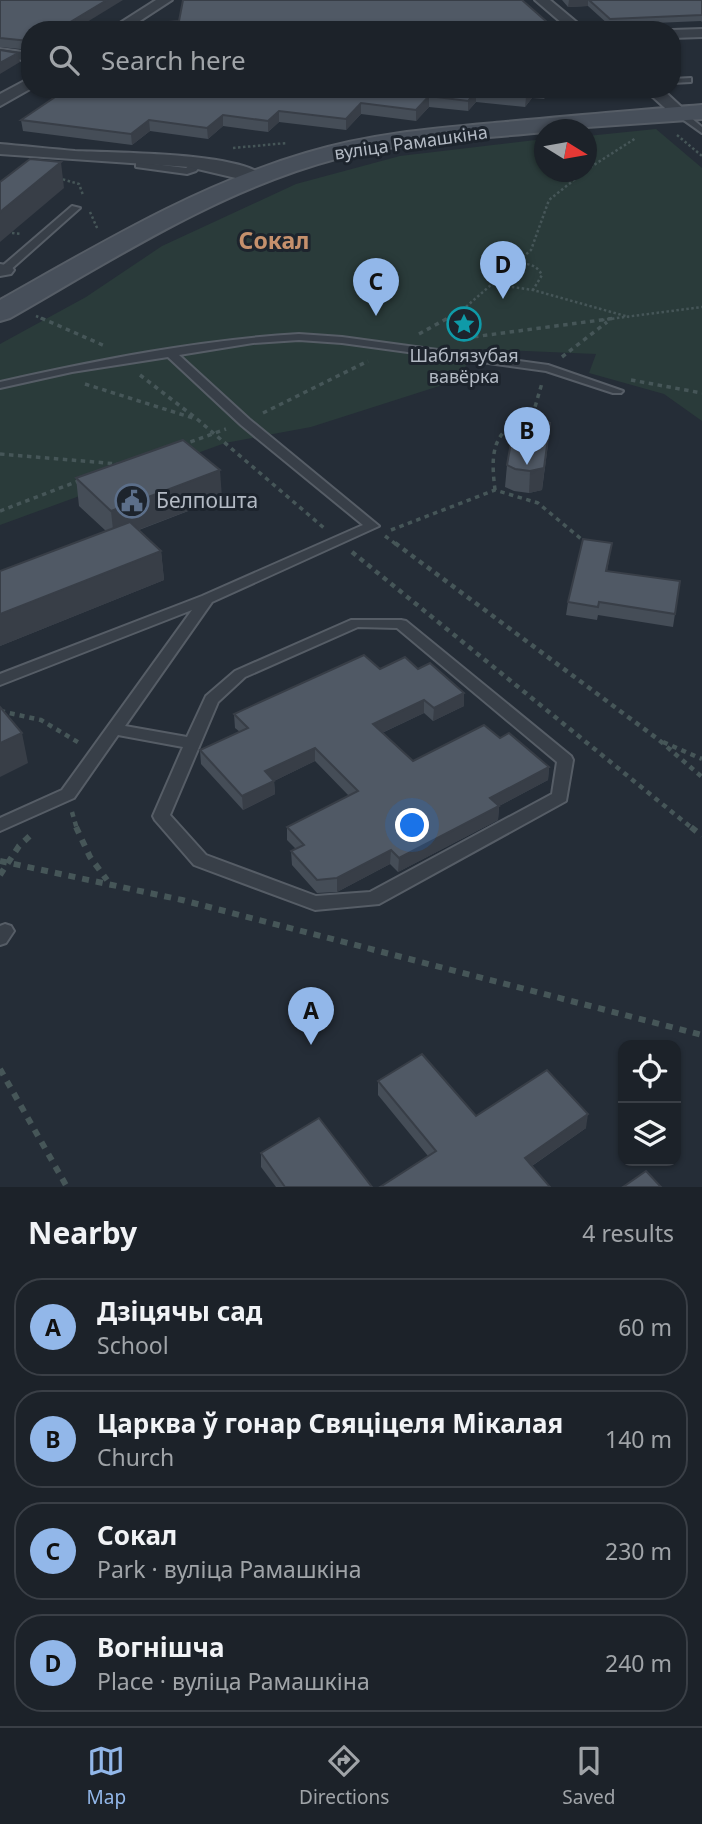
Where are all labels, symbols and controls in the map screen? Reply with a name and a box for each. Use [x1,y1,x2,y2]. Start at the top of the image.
search box [21,21,681,98]
icon: search [45,41,83,79]
text: Search here [101,42,246,78]
street label: вуліца Рамашкіна [333,119,489,165]
north arrow [534,119,597,182]
district label: Сокал [239,224,309,256]
pin: D [480,241,526,299]
pin: C [353,258,399,316]
place icon: Шаблязубая вавёрка [445,305,483,343]
place label: Шаблязубая вавёрка [409,343,519,388]
pin: B [504,407,550,465]
public building icon: Белпошта [113,482,151,520]
place label: Белпошта [156,486,258,514]
your location [395,808,429,842]
pin: A [288,987,334,1045]
map controls [618,1040,681,1166]
button: locate [618,1040,681,1103]
button: layers [618,1103,681,1166]
text: Nearby [28,1212,137,1253]
text: 4 results [582,1217,674,1249]
text: Дзіцячы сад [97,1293,262,1329]
text: A [45,1311,61,1343]
text: 60 m [618,1311,672,1343]
text: School [97,1329,169,1361]
text: Царква ў гонар Свяціцеля Мікалая [97,1405,563,1441]
text: B [45,1423,61,1455]
text: 140 m [605,1423,672,1455]
text: Church [97,1441,174,1473]
text: Сокал [97,1517,177,1553]
text: C [46,1535,60,1567]
text: 230 m [605,1535,672,1567]
text: Park · вуліца Рамашкіна [97,1553,362,1585]
text: Вогнішча [97,1629,225,1665]
text: D [45,1647,61,1679]
text: 240 m [605,1647,672,1679]
text: Place · вуліца Рамашкіна [97,1665,370,1697]
tab: Map [87,1742,126,1810]
tab: Directions [299,1742,389,1810]
tab: Saved [562,1742,615,1810]

